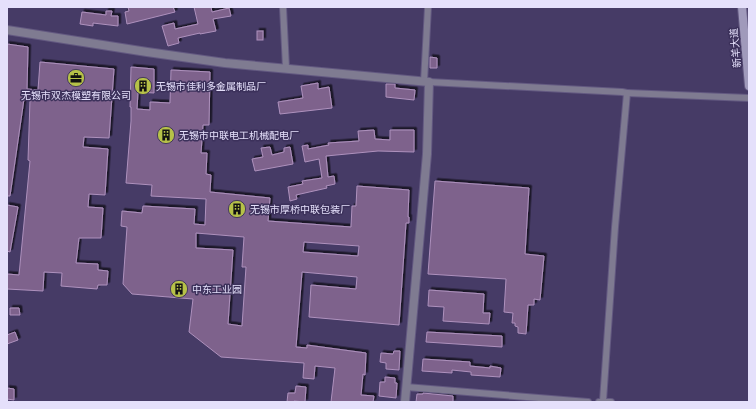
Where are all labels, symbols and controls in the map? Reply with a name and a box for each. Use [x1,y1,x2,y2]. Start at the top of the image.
street label: 新羊大道 [727,27,744,68]
office icon: 无锡市双杰模塑有限公司 [66,68,86,88]
building icon: 无锡市佳利多金属制品厂 [133,76,153,96]
place label: 无锡市佳利多金属制品厂 [156,80,266,93]
place label: 无锡市双杰模塑有限公司 [21,89,131,102]
building icon: 无锡市中联电工机械配电厂 [156,125,176,145]
place label: 无锡市中联电工机械配电厂 [179,129,299,142]
building icon: 无锡市厚桥中联包装厂 [227,199,247,219]
place label: 无锡市厚桥中联包装厂 [250,203,350,216]
building icon: 中东工业园 [169,279,189,299]
place label: 中东工业园 [192,283,242,296]

